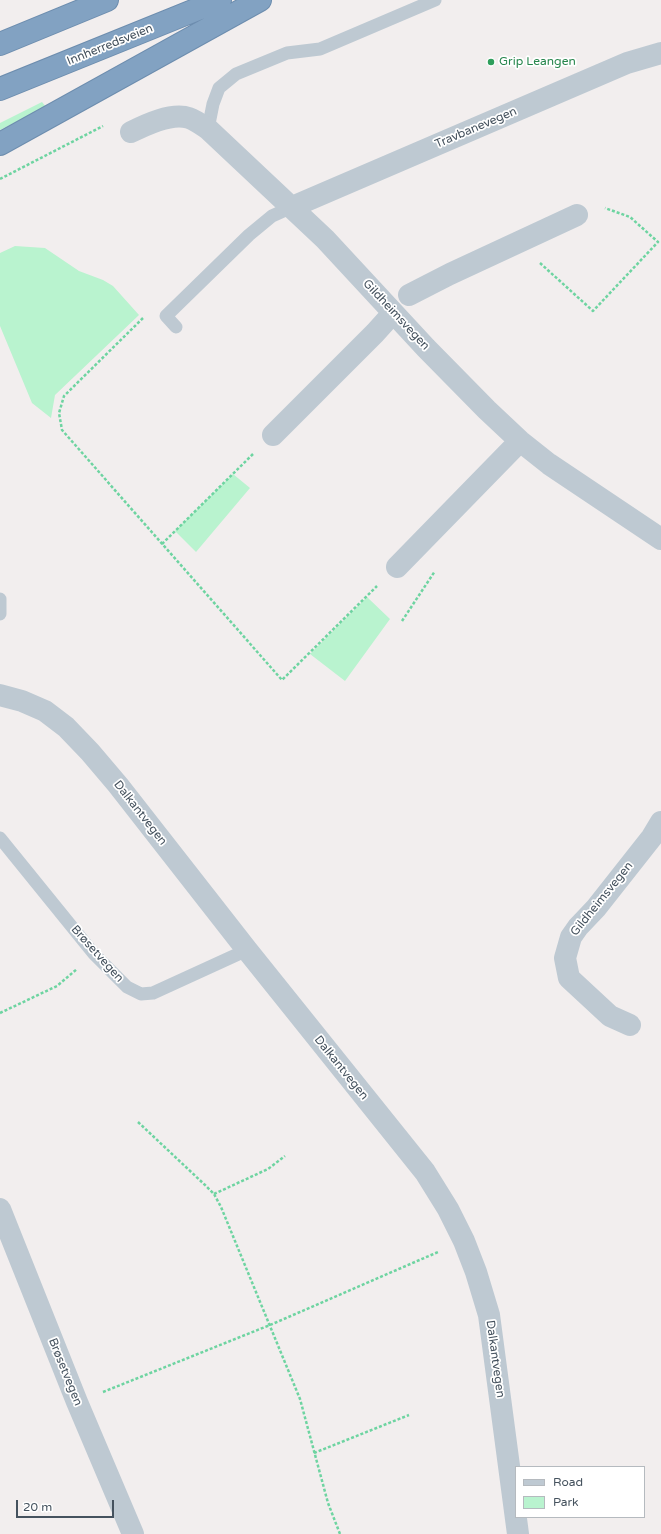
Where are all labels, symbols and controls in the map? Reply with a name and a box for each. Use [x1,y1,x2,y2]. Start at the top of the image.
street label: Innherredsveien [65,21,155,69]
place label: Grip Leangen [499,55,576,69]
marker: Grip Leangen [486,57,496,67]
street label: Travbanevegen [433,104,519,152]
street label: Gildheimsvegen [360,277,432,353]
street label: Dalkantvegen [110,778,170,848]
street label: Gildheimsvegen [568,859,636,939]
street label: Brøsetvegen [68,923,126,985]
street label: Dalkantvegen [311,1033,371,1103]
street label: Dalkantvegen [482,1319,508,1399]
street label: Brøsetvegen [45,1336,85,1408]
legend [515,1466,645,1518]
text: Road [553,1475,583,1489]
scale bar [18,1492,116,1518]
text: Park [553,1495,579,1509]
text: 20 m [23,1500,52,1514]

